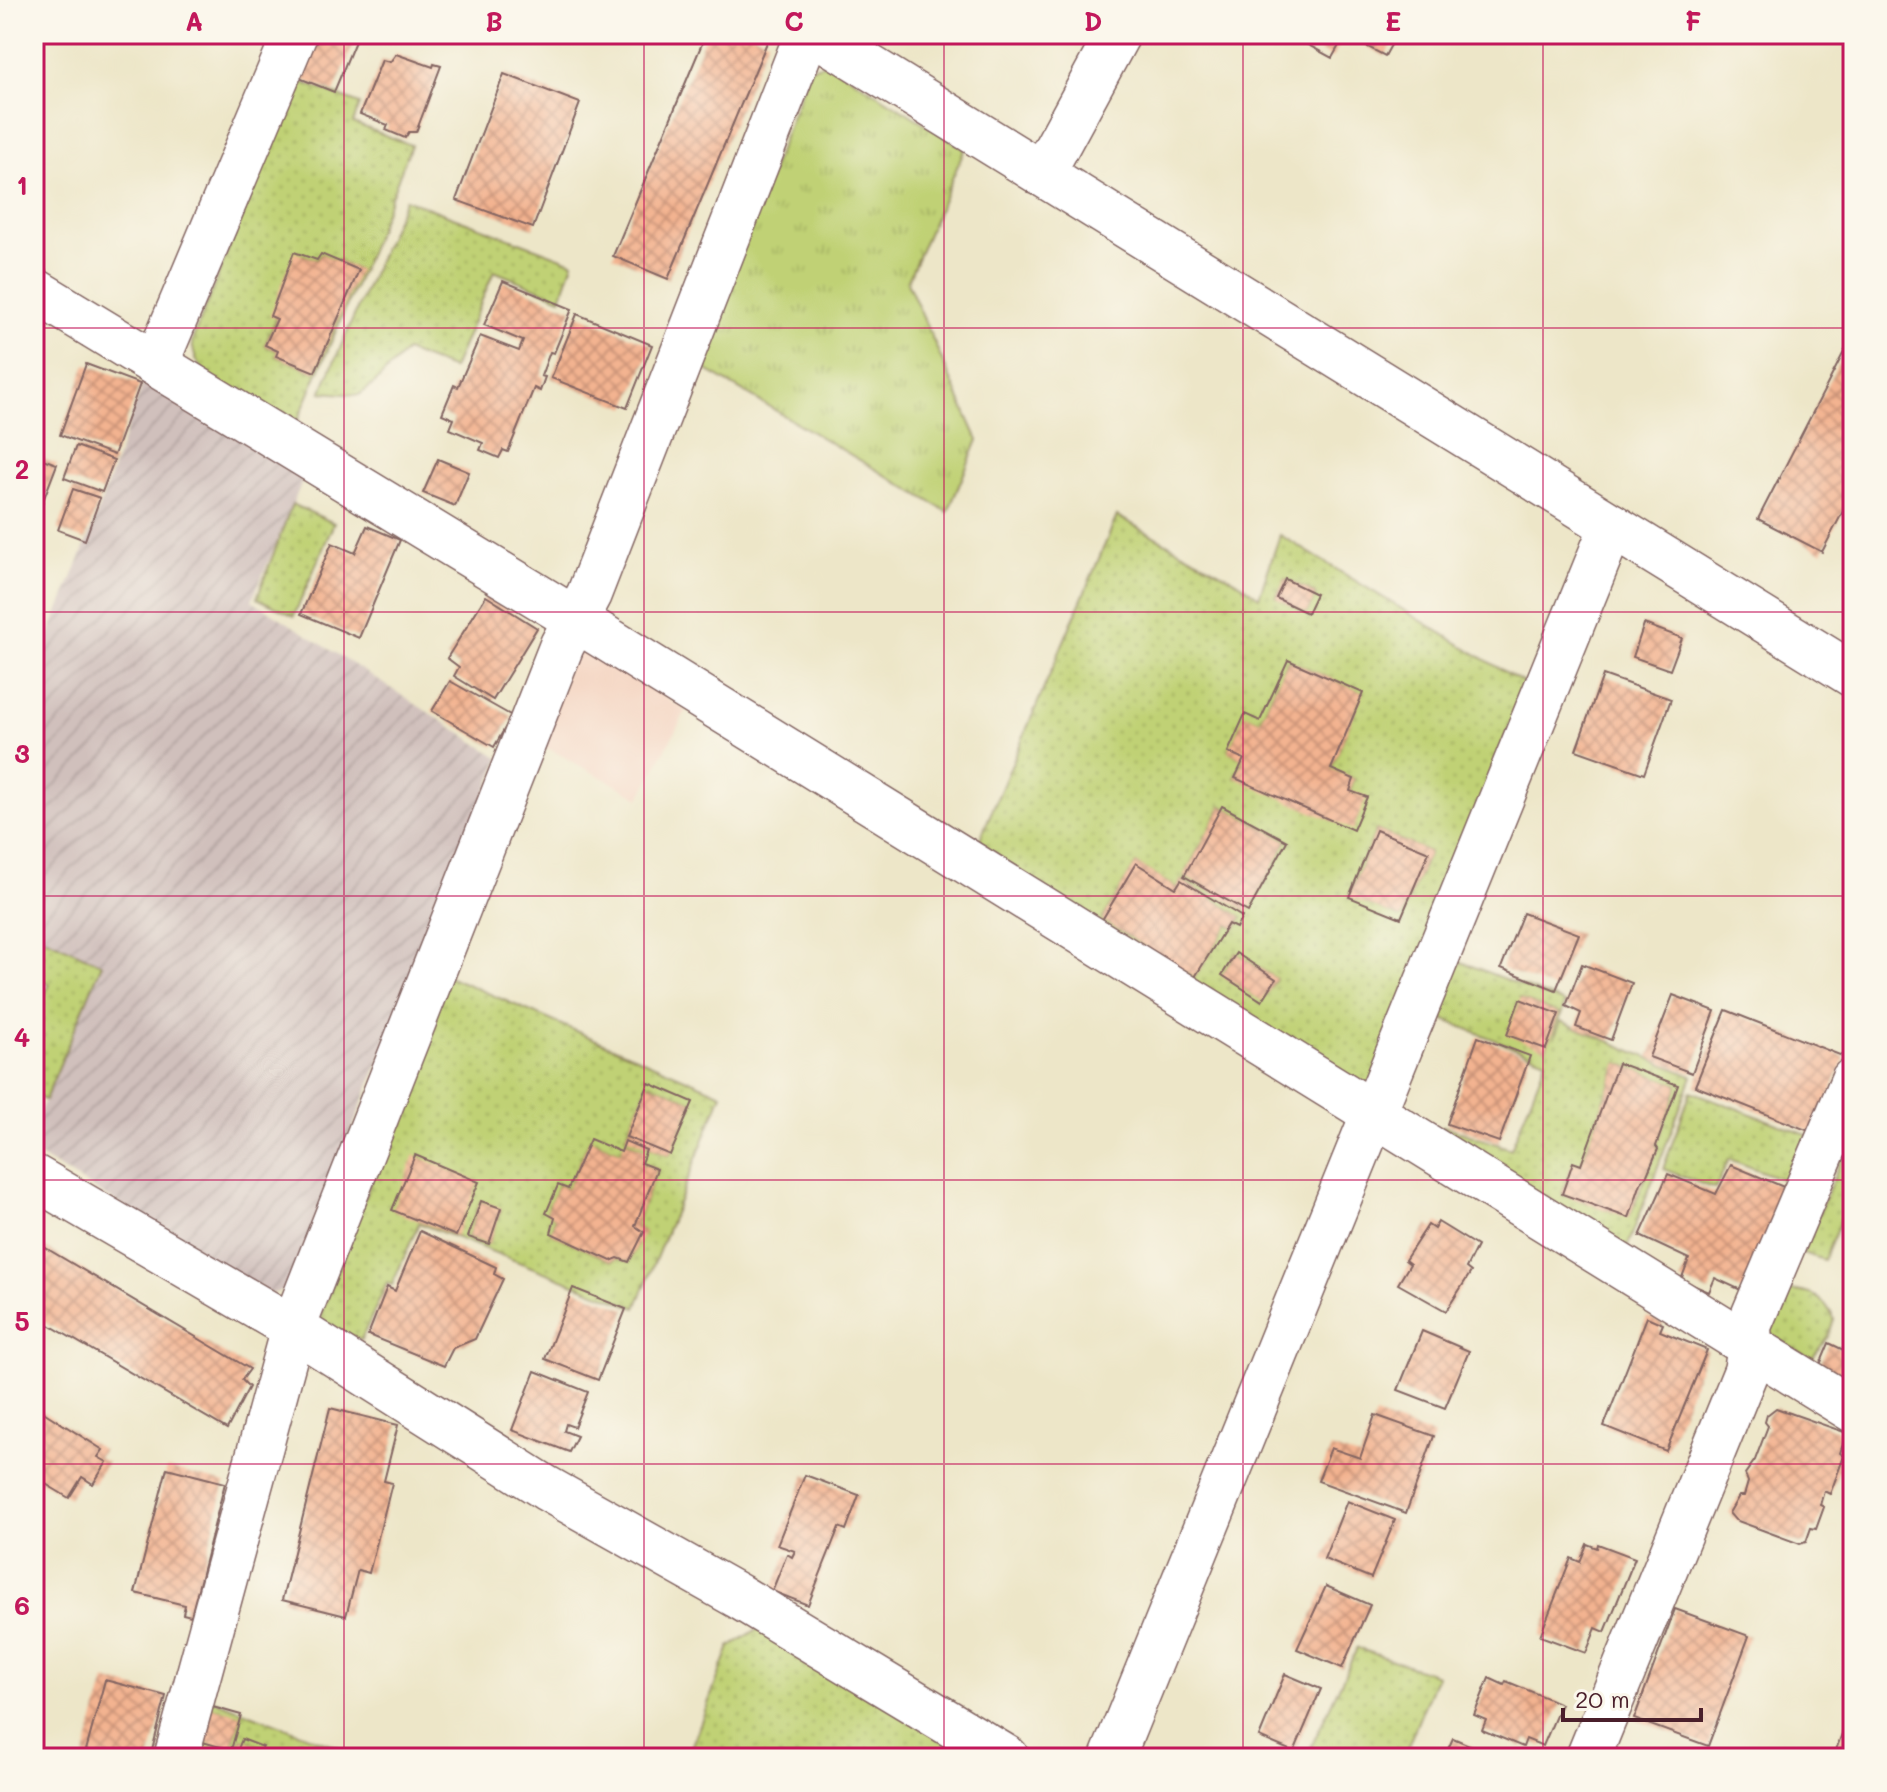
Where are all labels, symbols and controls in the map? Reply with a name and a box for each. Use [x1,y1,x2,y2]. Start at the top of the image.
text: A [185,4,203,38]
text: B [485,4,503,38]
text: C [784,4,804,38]
text: D [1084,4,1102,38]
text: E [1385,4,1401,38]
text: F [1685,4,1701,38]
text: 1 [16,168,28,202]
text: 2 [15,452,29,486]
text: 3 [14,736,30,770]
text: 4 [14,1020,30,1054]
text: 5 [14,1304,30,1338]
text: 6 [14,1588,30,1622]
scale bar [1563,1672,1701,1722]
text: 20 m [1575,1683,1630,1714]

